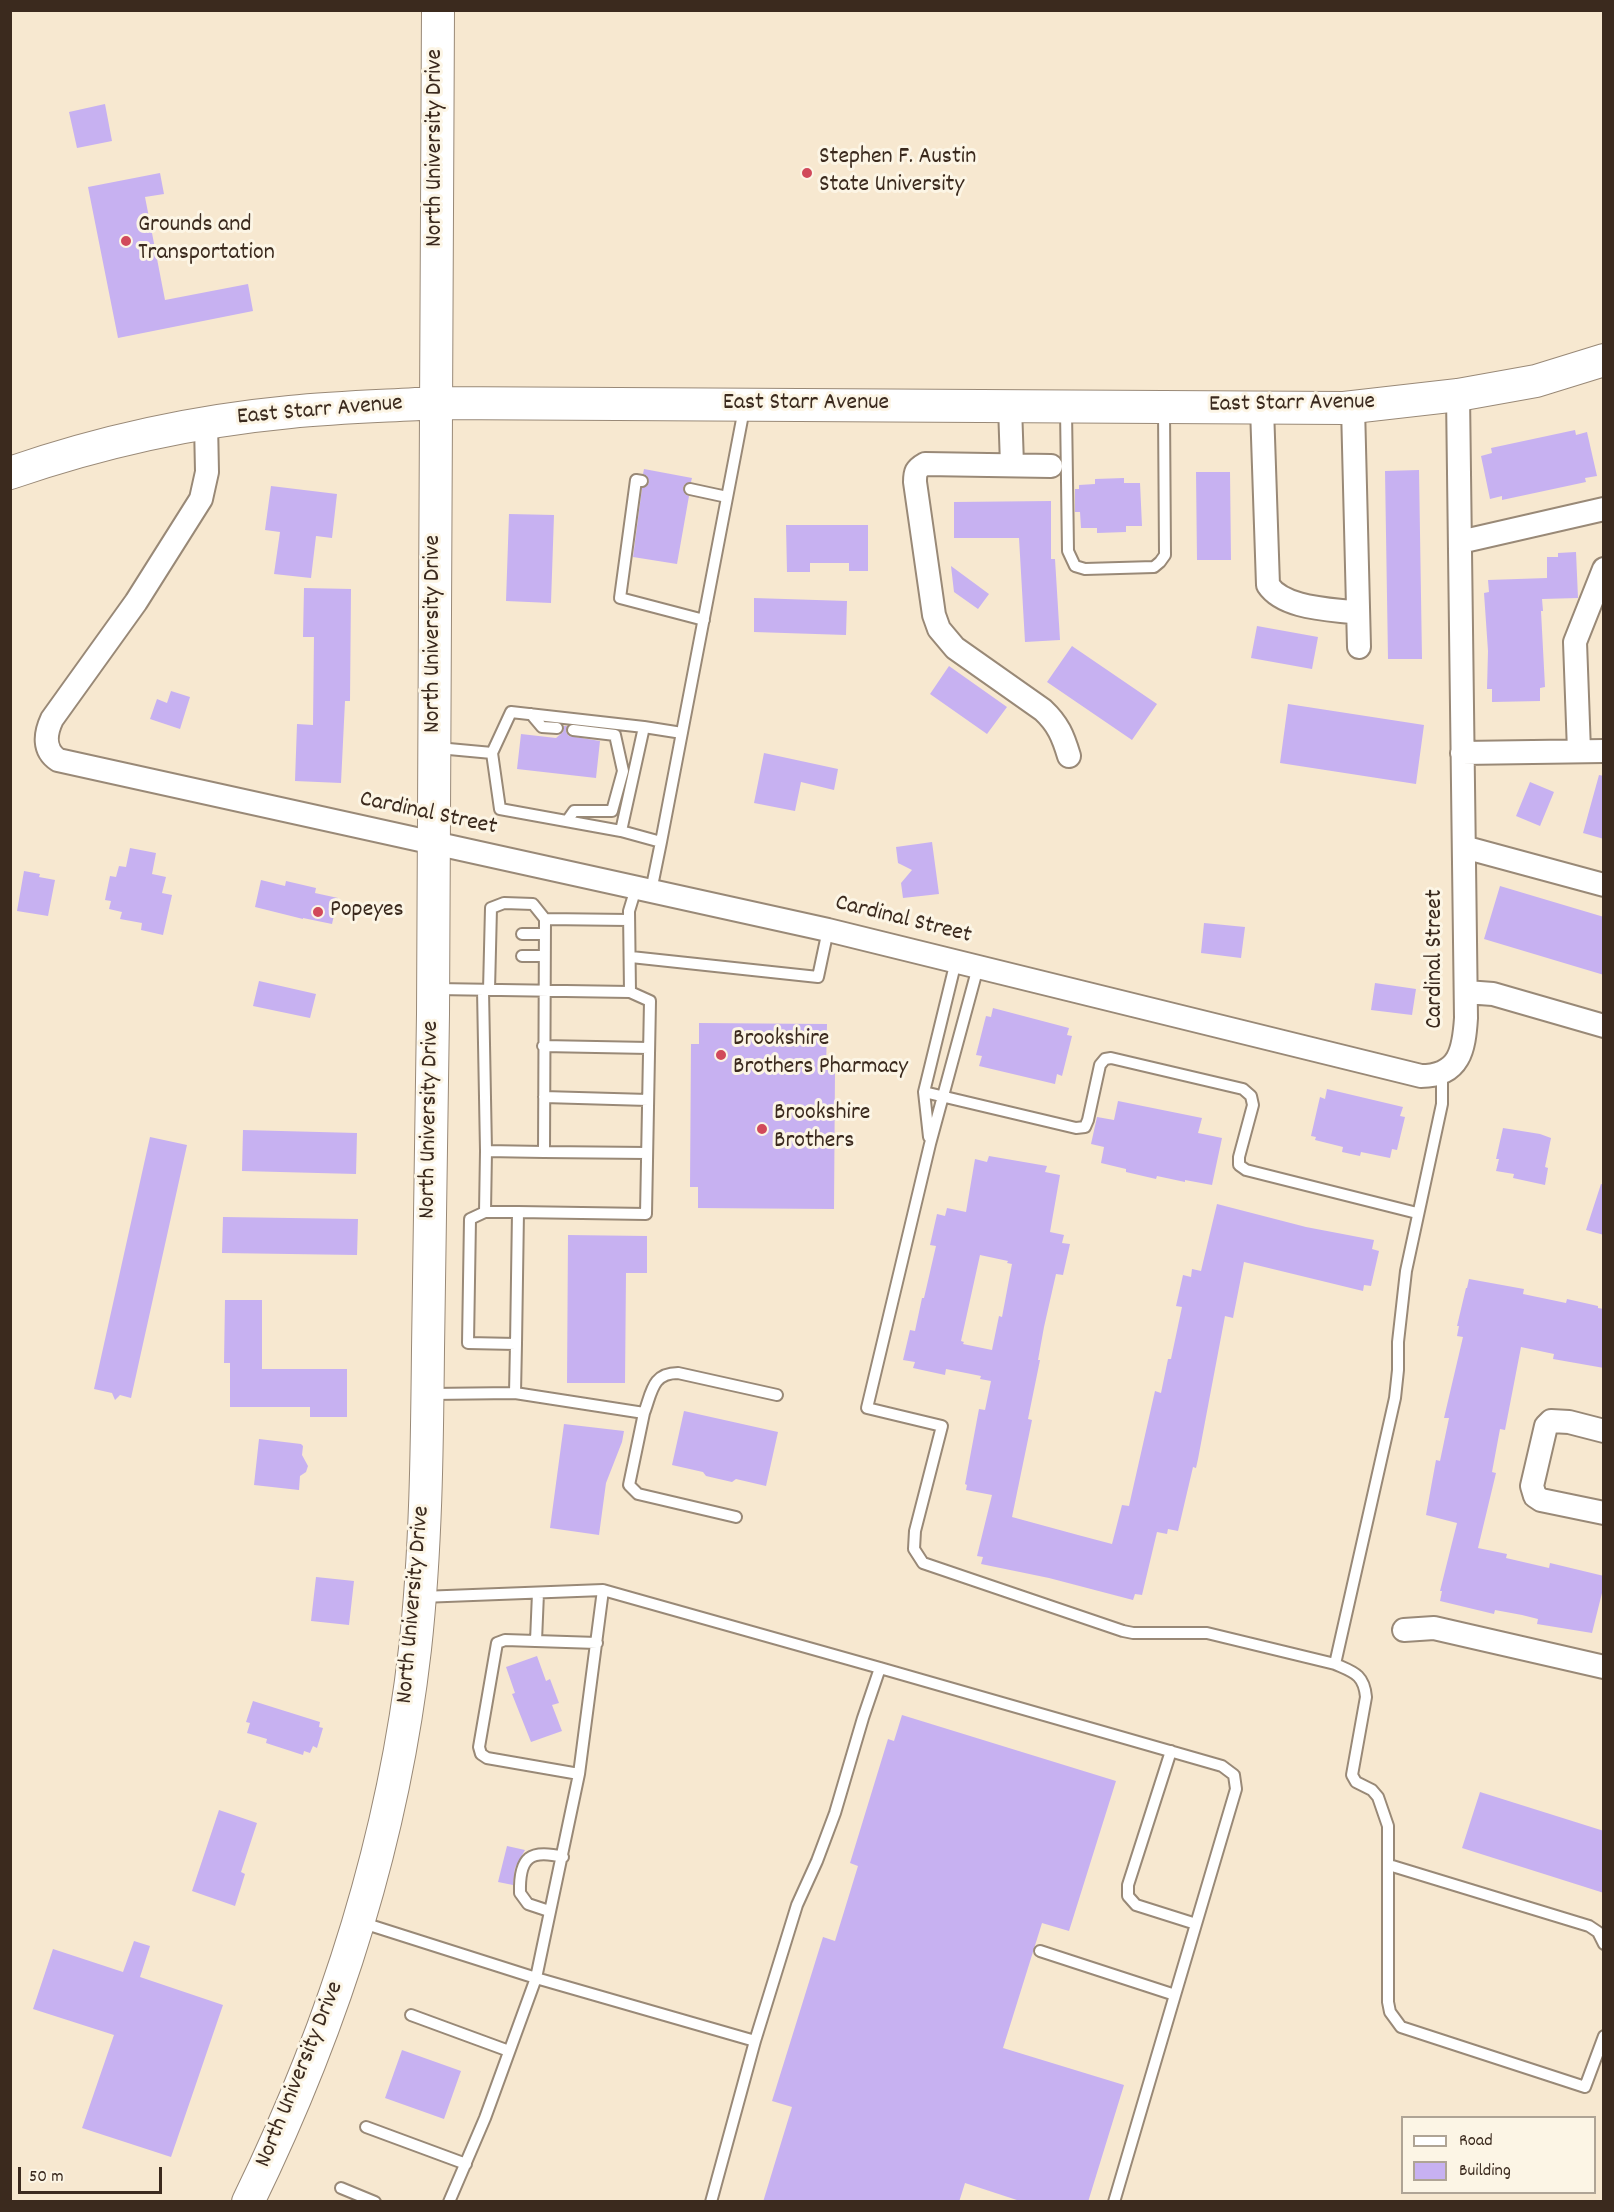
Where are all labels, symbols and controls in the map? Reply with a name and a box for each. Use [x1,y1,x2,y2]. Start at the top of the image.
street label: North University Drive [423,49,451,247]
place label: Stephen F. Austin State University [819,145,976,201]
marker: Stephen F. Austin State University [800,166,814,180]
place label: Grounds and Transportation [138,213,275,269]
marker: Grounds and Transportation [119,234,133,248]
street label: East Starr Avenue [1209,389,1375,421]
street label: East Starr Avenue [236,390,404,434]
street label: East Starr Avenue [723,391,889,419]
street label: North University Drive [421,535,449,733]
street label: Cardinal Street [357,786,499,844]
street label: Cardinal Street [1423,889,1451,1029]
street label: Cardinal Street [832,890,974,952]
place label: Popeyes [330,898,404,926]
marker: Popeyes [311,905,325,919]
street label: North University Drive [415,1021,447,1219]
place label: Brookshire Brothers Pharmacy [733,1027,908,1083]
marker: Brookshire Brothers Pharmacy [714,1048,728,1062]
place label: Brookshire Brothers [774,1101,870,1157]
marker: Brookshire Brothers [755,1122,769,1136]
street label: North University Drive [392,1505,438,1705]
street label: North University Drive [251,1978,351,2172]
legend [1401,2116,1596,2194]
text: Road [1459,2129,1493,2154]
scale bar [21,2155,165,2193]
text: Building [1459,2159,1511,2184]
text: 50 m [29,2165,64,2190]

